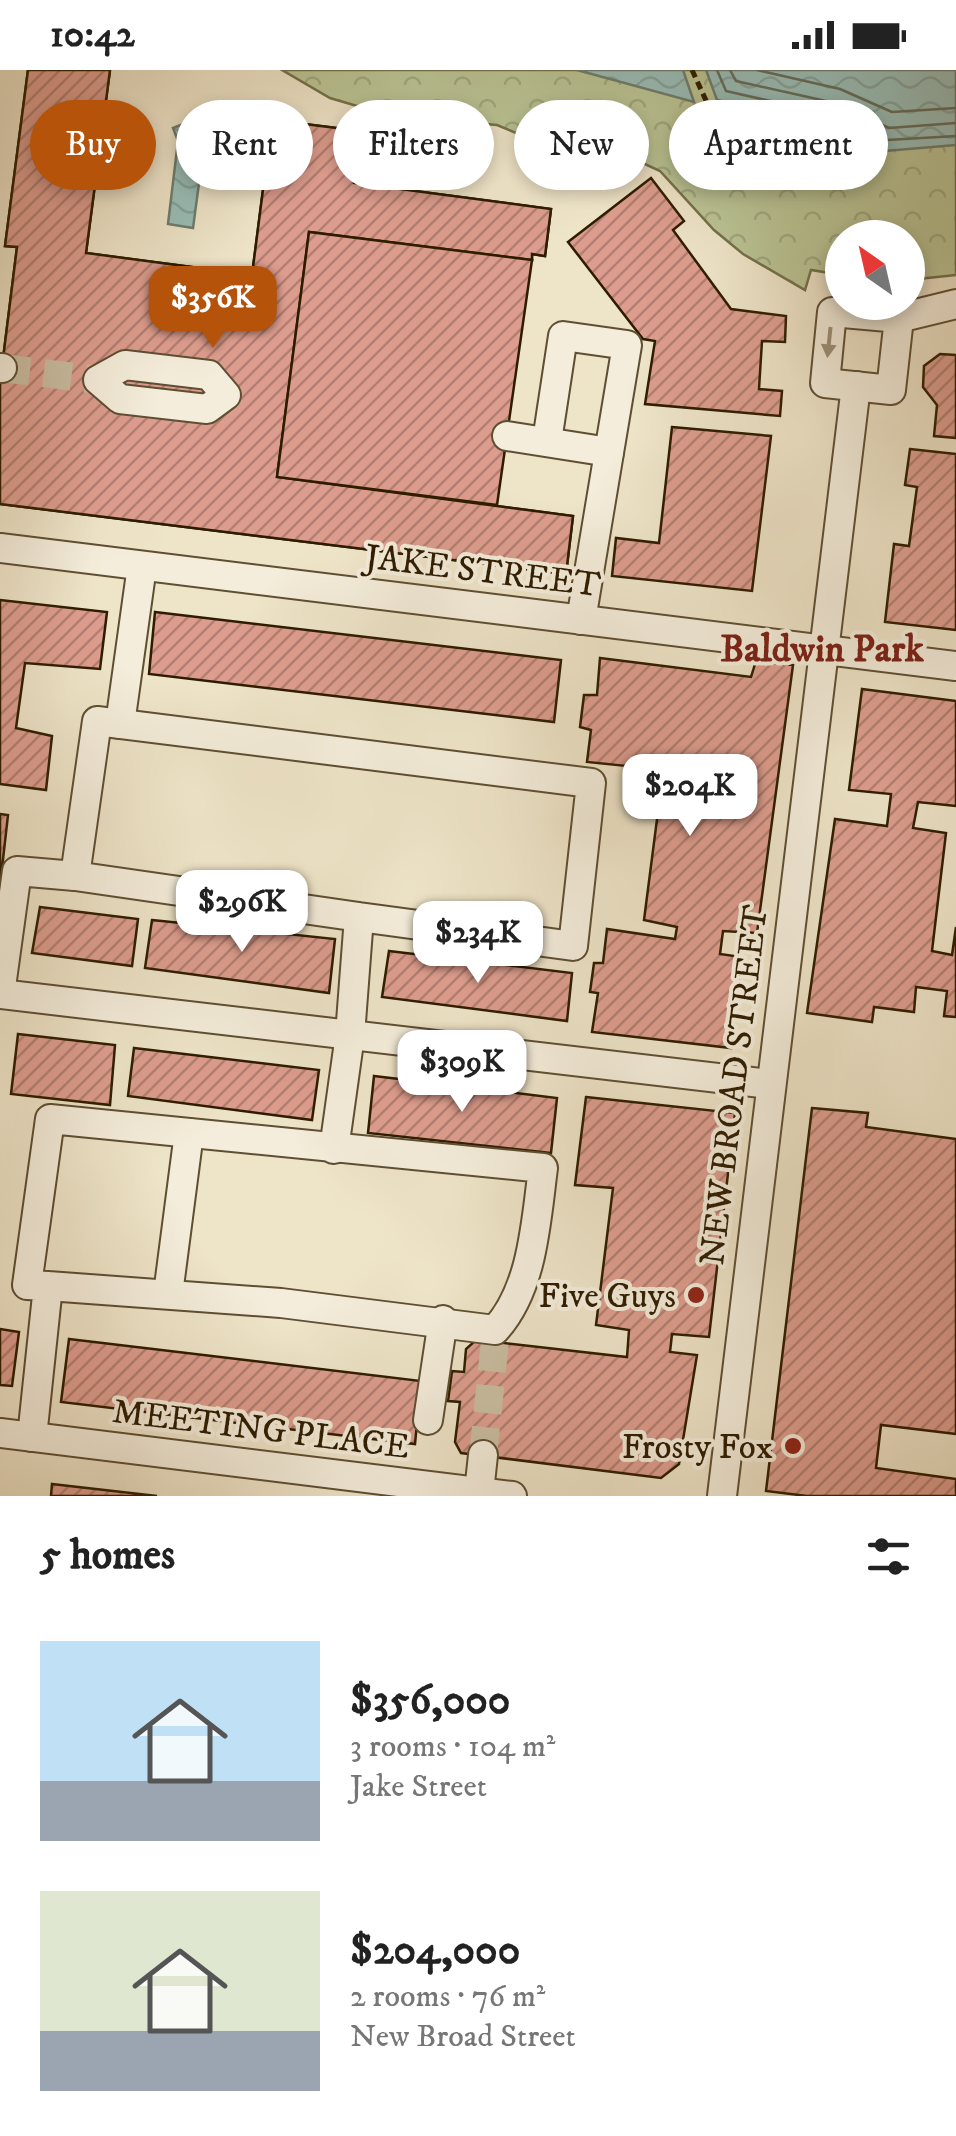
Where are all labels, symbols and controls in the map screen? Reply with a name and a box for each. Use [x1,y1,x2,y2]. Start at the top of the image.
text: 10:42 [50,11,135,59]
chip: Buy [30,100,156,190]
chip: Rent [176,100,313,190]
chip: Filters [333,100,494,190]
chip: New [514,100,649,190]
chip: Apartment [669,100,888,190]
north arrow [825,220,925,320]
map controls [825,220,925,320]
pin: $356K [143,266,283,351]
text: $356K [171,278,255,318]
one-way arrow [821,327,837,359]
street label: JAKE STREET [360,535,603,608]
district label: Baldwin Park [720,626,925,674]
pin: $204K [620,754,760,839]
text: $204K [644,766,736,806]
pin: $296K [172,870,312,955]
text: $296K [198,882,286,922]
pin: $234K [408,901,548,986]
street label: NEW BROAD STREET [691,902,779,1268]
text: $234K [435,913,521,953]
pin: $309K [392,1030,532,1115]
text: $309K [419,1042,505,1082]
place label: Five Guys [539,1275,676,1319]
marker: Five Guys [685,1284,707,1306]
street label: MEETING PLACE [110,1390,412,1470]
place label: Frosty Fox [622,1426,773,1470]
marker: Frosty Fox [782,1435,804,1457]
icon: filters [861,1529,916,1584]
text: 5 homes [40,1530,175,1582]
text: $356,000 [350,1675,510,1727]
icon: home [120,1681,240,1801]
text: 3 rooms · 104 m² [350,1727,555,1767]
text: Jake Street [350,1767,487,1807]
text: $204,000 [350,1925,520,1977]
icon: home [120,1931,240,2051]
text: 2 rooms · 76 m² [350,1977,545,2017]
text: New Broad Street [350,2017,576,2057]

